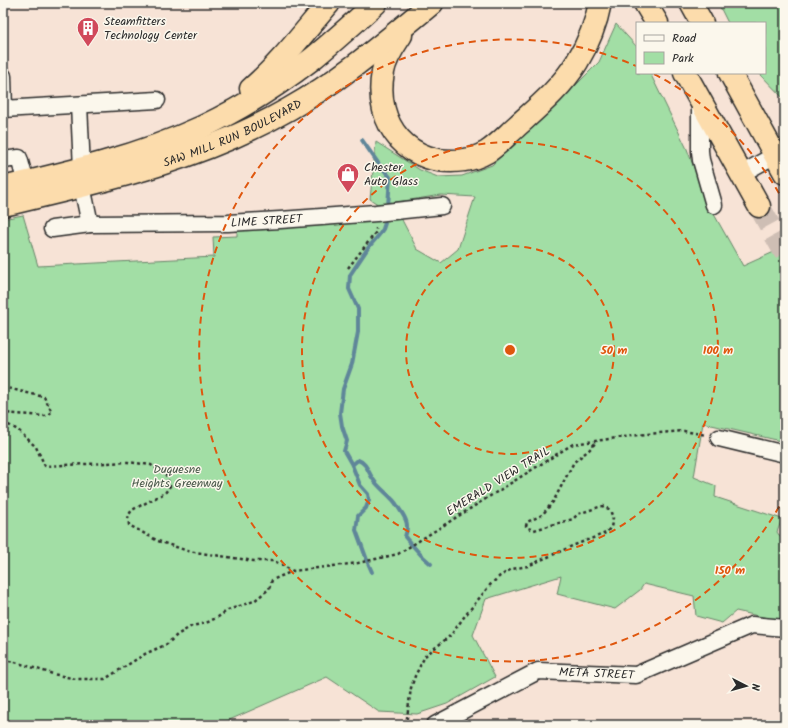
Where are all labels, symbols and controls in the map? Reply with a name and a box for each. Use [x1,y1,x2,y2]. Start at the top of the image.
place label: Steamfitters Technology Center [104,12,198,45]
building icon: Steamfitters Technology Center [75,15,101,48]
legend [636,22,766,74]
text: Road [672,29,697,48]
text: Park [672,49,694,68]
street label: SAW MILL RUN BOULEVARD [161,94,306,173]
place label: Chester Auto Glass [364,158,418,191]
shop icon: Chester Auto Glass [335,161,361,194]
street label: LIME STREET [230,209,305,233]
text: 50 m [600,341,628,360]
text: 100 m [703,341,733,360]
centre of rings [503,343,517,357]
street label: EMERALD VIEW TRAIL [443,442,554,521]
park label: Duquesne Heights Greenway [132,460,223,493]
text: 150 m [715,561,745,580]
street label: META STREET [559,663,636,685]
north arrow [726,666,766,706]
text: N [746,683,764,691]

